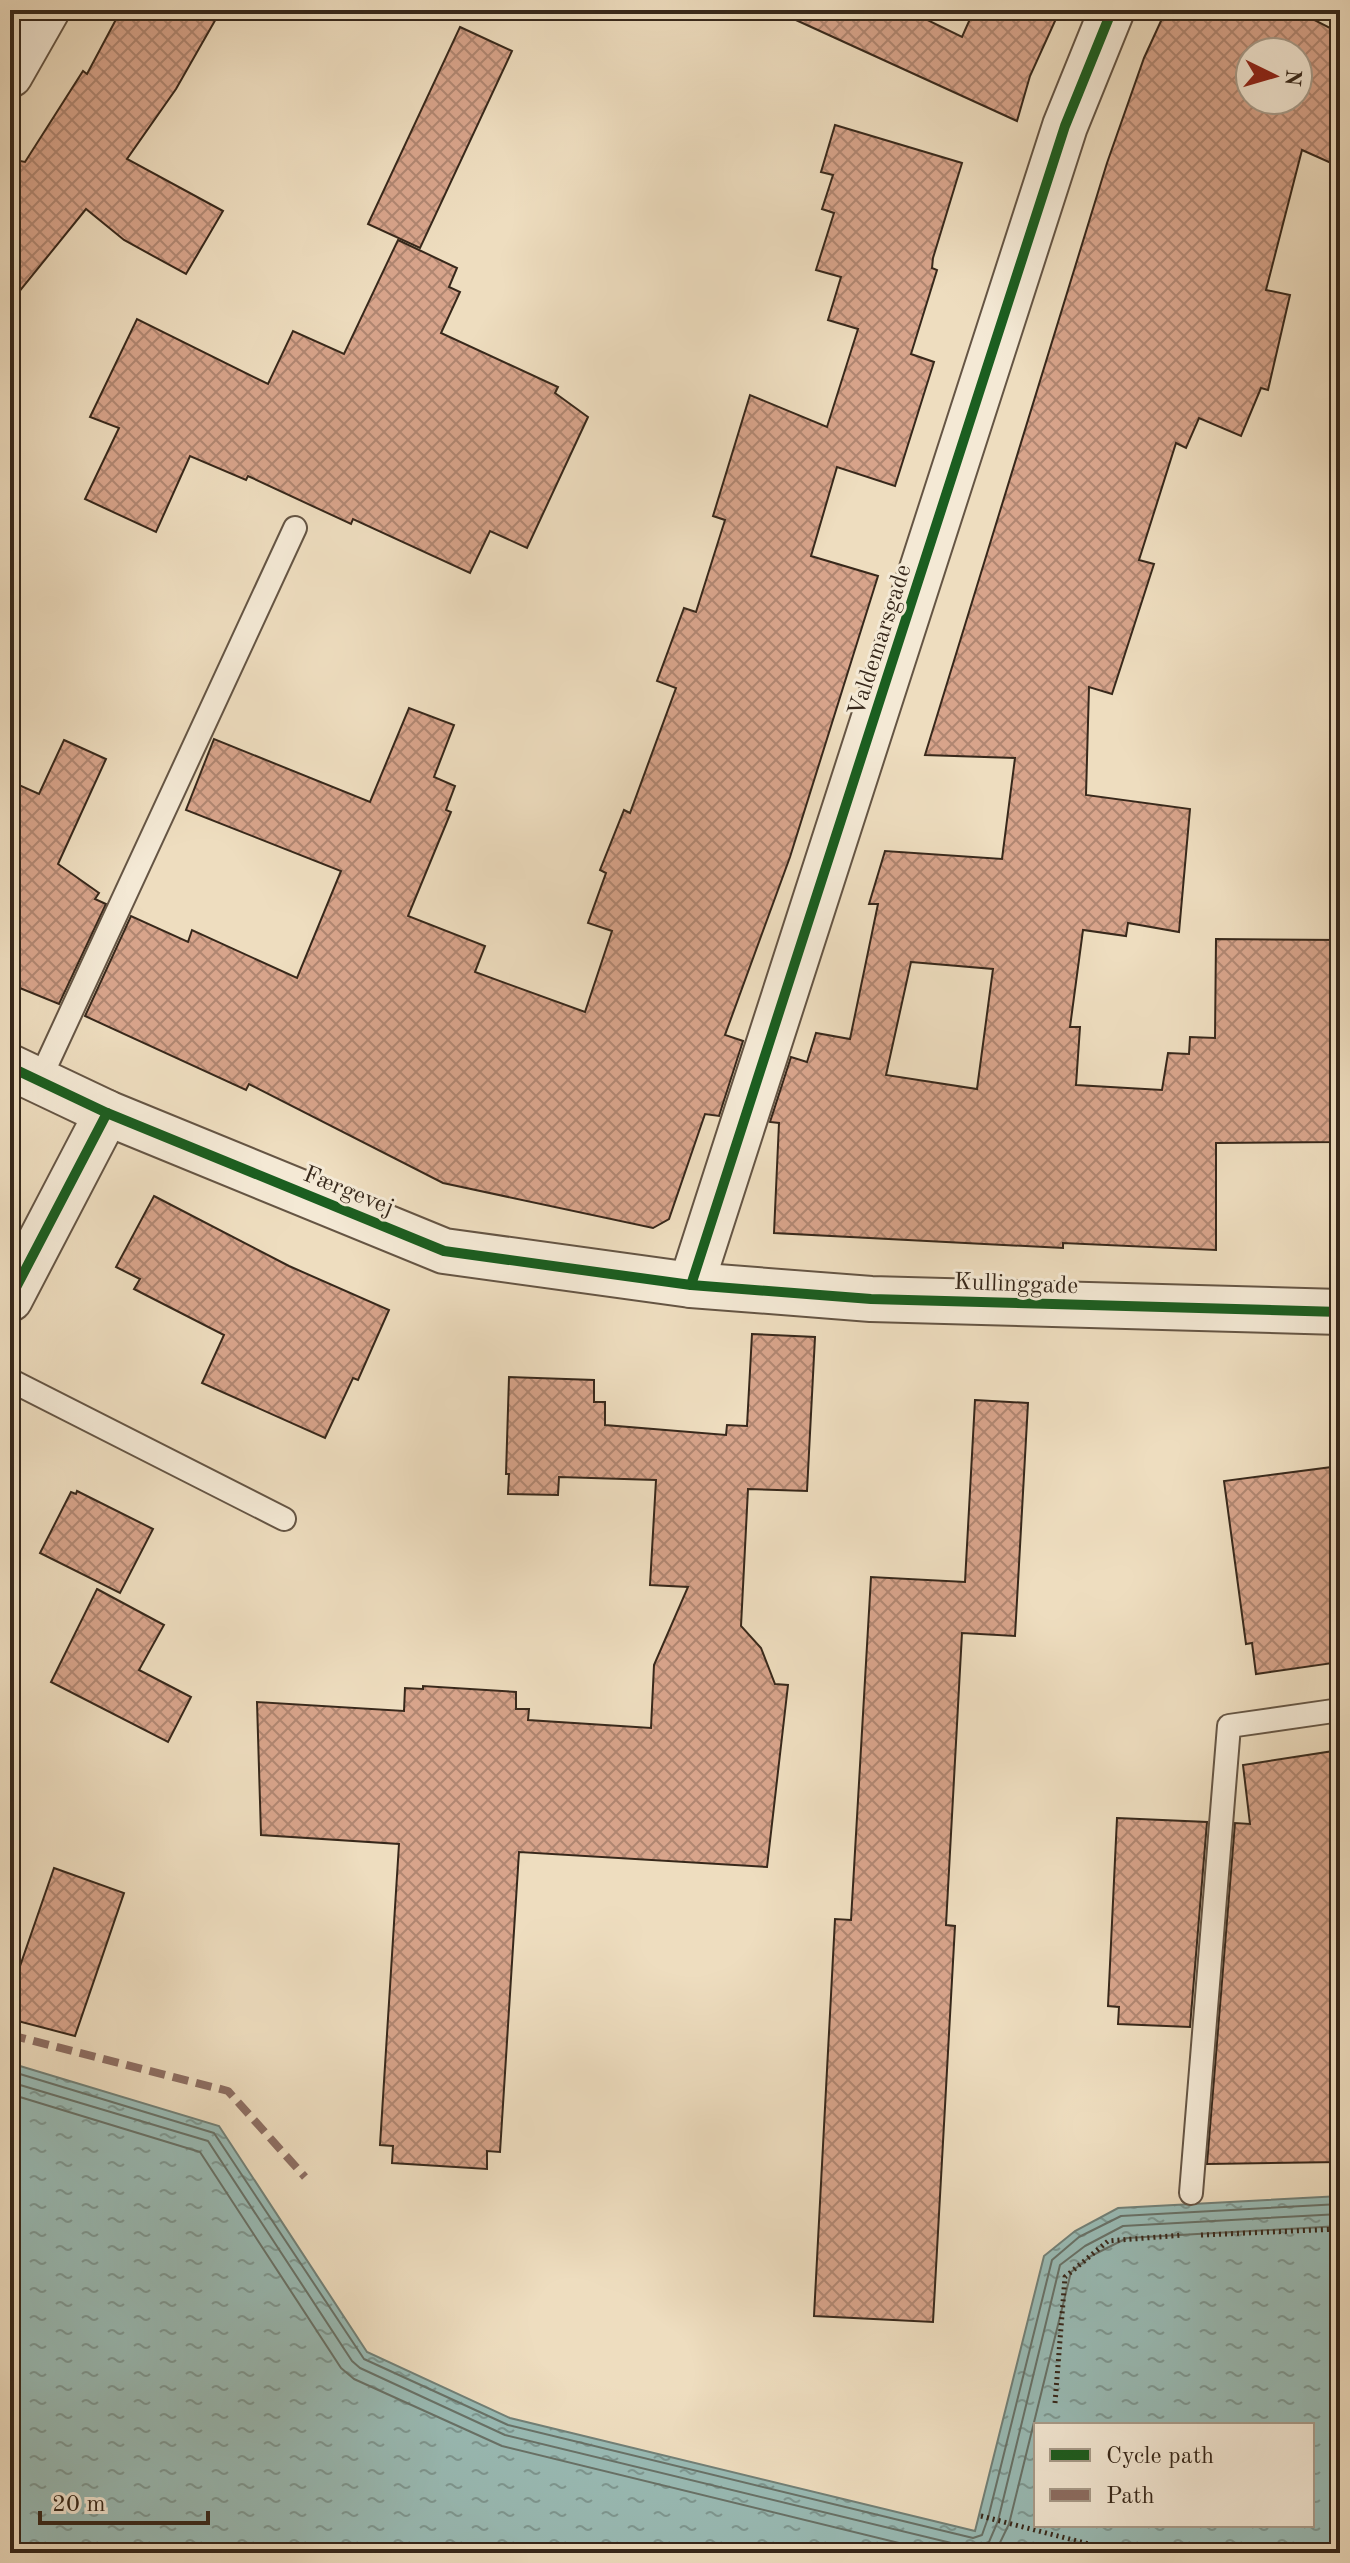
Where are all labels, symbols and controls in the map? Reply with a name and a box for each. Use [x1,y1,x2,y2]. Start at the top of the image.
north arrow [1234,36,1314,116]
text: N [1280,68,1304,87]
street label: Valdemarsgade [845,562,917,719]
street label: Færgevej [299,1163,397,1221]
street label: Kullinggade [953,1271,1079,1299]
legend [1034,2423,1314,2527]
text: Cycle path [1106,2445,1214,2469]
scale bar [40,2475,208,2525]
text: Path [1106,2485,1155,2509]
text: 20 m [52,2493,106,2517]

